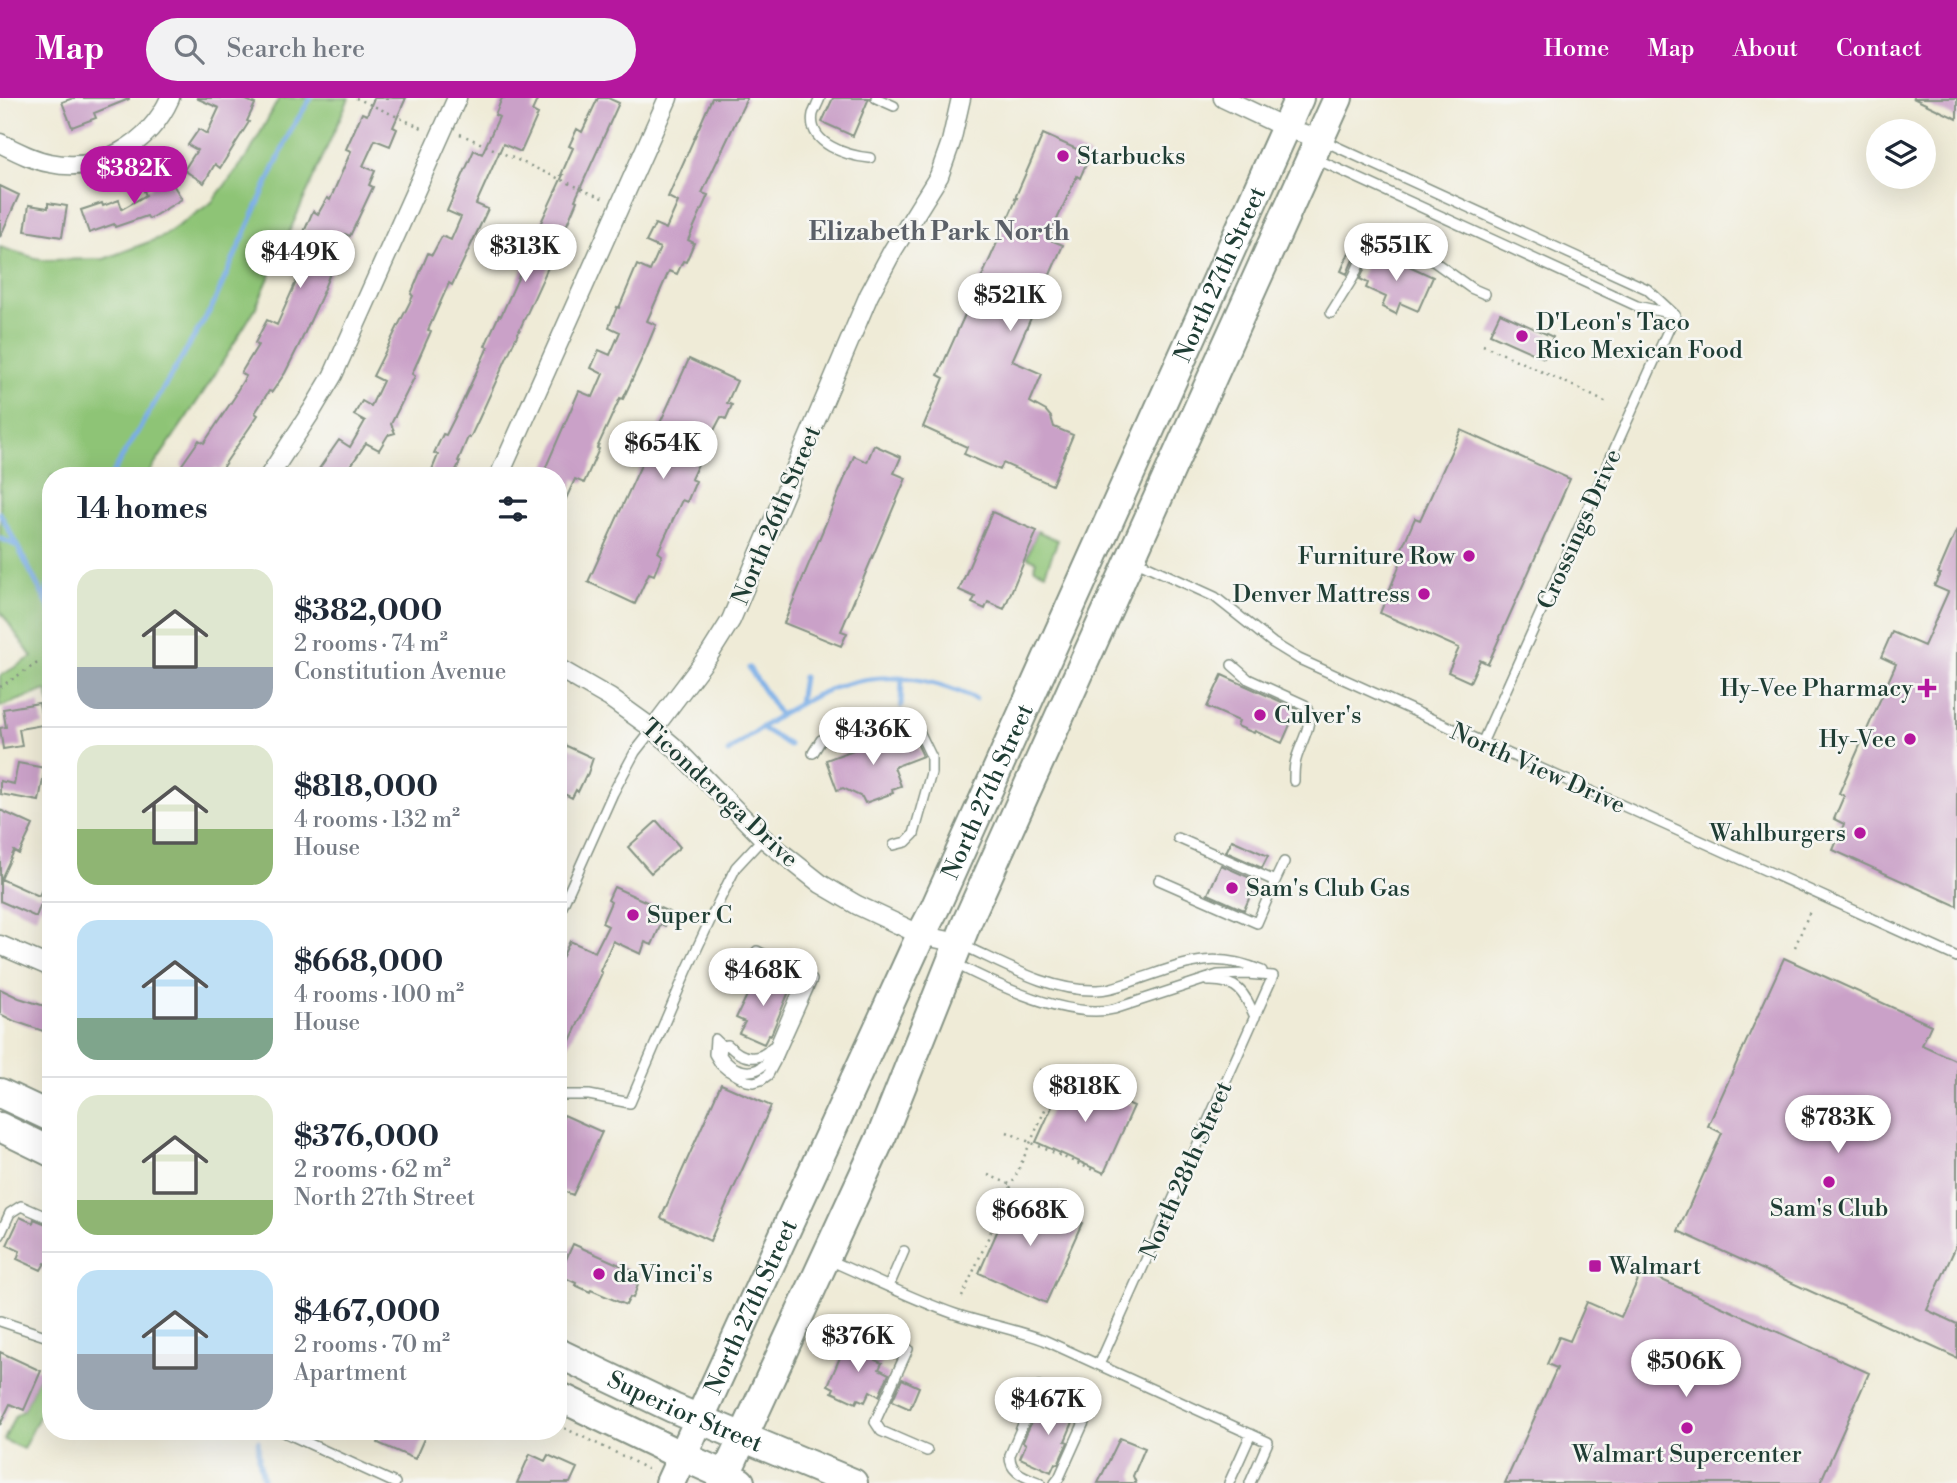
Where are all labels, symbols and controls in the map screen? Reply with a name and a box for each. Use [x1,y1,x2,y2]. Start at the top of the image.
search box [146,18,636,81]
text: Map [35,29,104,70]
icon: search [170,30,208,68]
text: Search here [226,33,365,65]
text: Home [1544,34,1609,64]
text: Map [1647,34,1695,64]
text: About [1733,34,1798,64]
text: Contact [1836,34,1922,64]
map controls [1866,119,1936,189]
button: layers [1866,119,1936,189]
place label: Starbucks [1077,142,1185,172]
pin: $382K [85,146,183,206]
marker: Starbucks [1055,148,1071,164]
text: $382K [96,155,172,183]
street label: North 27th Street [1168,182,1273,367]
district label: Elizabeth Park North [808,216,1070,248]
pin: $551K [1347,223,1445,283]
pin: $313K [476,225,574,284]
pin: $449K [251,230,349,290]
text: $551K [1360,232,1432,260]
text: $313K [490,233,560,261]
text: $449K [261,239,339,267]
pin: $521K [961,274,1059,333]
text: $521K [974,282,1046,310]
place label: D'Leon's Taco Rico Mexican Food [1536,308,1743,366]
marker: D'Leon's Taco Rico Mexican Food [1514,328,1530,344]
street label: North 26th Street [726,421,828,609]
pin: $654K [614,422,712,481]
text: $654K [625,430,701,458]
street label: Crossings Drive [1531,445,1629,614]
text: 14 homes [77,490,208,528]
icon: filters [494,490,532,528]
place label: Furniture Row [1298,542,1457,572]
marker: Furniture Row [1461,548,1477,564]
place label: Denver Mattress [1232,580,1410,610]
marker: Denver Mattress [1416,586,1432,602]
text: $382,000 [294,592,442,630]
icon: home [133,597,217,681]
text: 2 rooms · 74 m² [294,630,448,658]
text: Constitution Avenue [294,658,506,686]
place label: Hy-Vee Pharmacy [1720,674,1913,704]
marker: Hy-Vee Pharmacy [1919,680,1935,696]
street label: North 27th Street [936,699,1041,884]
place label: Culver's [1274,701,1361,731]
marker: Culver's [1252,707,1268,723]
pin: $436K [824,708,922,767]
street label: Ticonderoga Drive [634,713,804,874]
text: $436K [835,716,911,744]
street label: North View Drive [1445,717,1630,821]
place label: Hy-Vee [1819,725,1896,755]
marker: Hy-Vee [1902,731,1918,747]
text: $818,000 [294,768,438,806]
icon: home [133,773,217,857]
text: 4 rooms · 132 m² [294,806,460,834]
place label: Wahlburgers [1709,819,1846,849]
marker: Wahlburgers [1852,825,1868,841]
text: House [294,834,360,862]
place label: Sam's Club Gas [1246,874,1410,904]
marker: Sam's Club Gas [1224,880,1240,896]
place label: Super C [647,901,732,931]
marker: Super C [625,907,641,923]
text: $668,000 [294,943,443,981]
icon: home [133,948,217,1032]
pin: $468K [714,948,812,1008]
text: $468K [725,957,801,985]
text: 4 rooms · 100 m² [294,981,464,1009]
text: House [294,1009,360,1037]
pin: $818K [1036,1065,1134,1124]
text: $818K [1049,1073,1121,1101]
street label: North 28th Street [1134,1076,1240,1264]
pin: $783K [1789,1096,1887,1155]
text: $783K [1801,1104,1875,1132]
text: $376,000 [294,1118,439,1156]
icon: home [133,1123,217,1207]
text: 2 rooms · 62 m² [294,1156,451,1184]
marker: Sam's Club [1821,1174,1837,1190]
text: North 27th Street [294,1184,475,1212]
pin: $668K [981,1188,1079,1248]
place label: Sam's Club [1770,1194,1888,1224]
text: $668K [992,1197,1068,1225]
street label: North 27th Street [699,1214,805,1399]
place label: Walmart [1608,1252,1702,1282]
marker: Walmart [1587,1258,1603,1274]
place label: daVinci's [613,1260,713,1290]
marker: daVinci's [591,1266,607,1282]
text: $467,000 [294,1293,440,1331]
icon: home [133,1298,217,1382]
pin: $376K [809,1314,907,1374]
text: $376K [822,1323,894,1351]
text: 2 rooms · 70 m² [294,1331,450,1359]
pin: $506K [1637,1340,1735,1399]
text: $506K [1647,1348,1725,1376]
text: Apartment [294,1359,407,1387]
street label: Superior Street [602,1365,767,1460]
pin: $467K [999,1378,1097,1437]
text: $467K [1011,1386,1085,1414]
marker: Walmart Supercenter [1679,1420,1695,1436]
place label: Walmart Supercenter [1571,1440,1802,1470]

